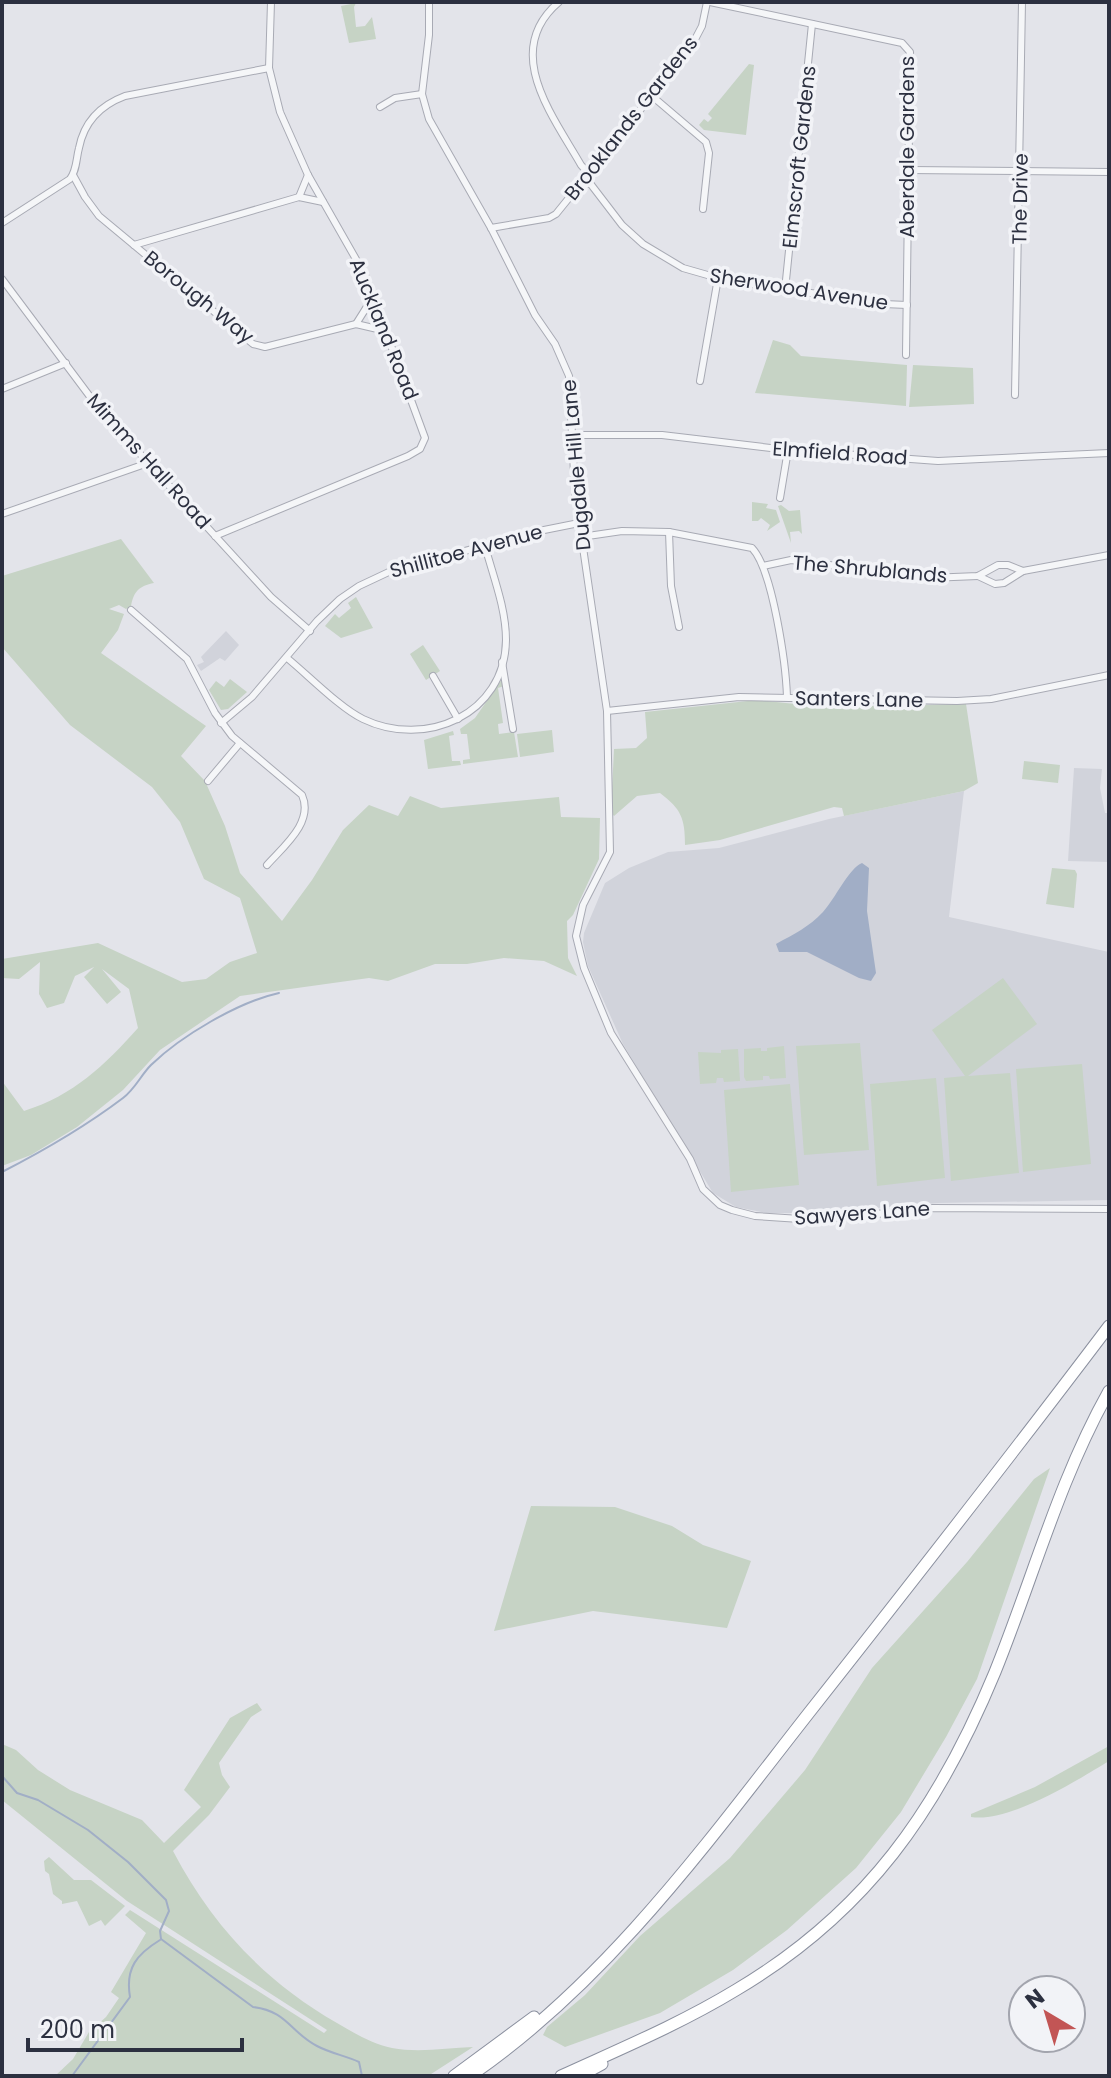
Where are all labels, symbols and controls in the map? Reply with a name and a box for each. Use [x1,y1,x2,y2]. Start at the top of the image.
street label: Brooklands Gardens [558,30,704,206]
street label: Aberdale Gardens [893,56,921,238]
street label: Elmscroft Gardens [775,64,823,250]
street label: The Drive [1005,153,1035,245]
street label: Borough Way [138,244,260,350]
street label: Auckland Road [343,254,425,404]
street label: Sherwood Avenue [708,261,890,317]
street label: Dugdale Hill Lane [555,378,597,552]
street label: Mimms Hall Road [80,387,218,535]
street label: Elmfield Road [771,434,909,472]
street label: Shillitoe Avenue [386,517,546,585]
street label: The Shrublands [792,548,948,590]
street label: Santers Lane [795,684,923,714]
street label: Sawyers Lane [793,1194,931,1232]
north arrow [1007,1974,1087,2054]
text: N [1019,1981,1051,2016]
scale bar [28,2002,242,2052]
text: 200 m [40,2013,115,2046]

